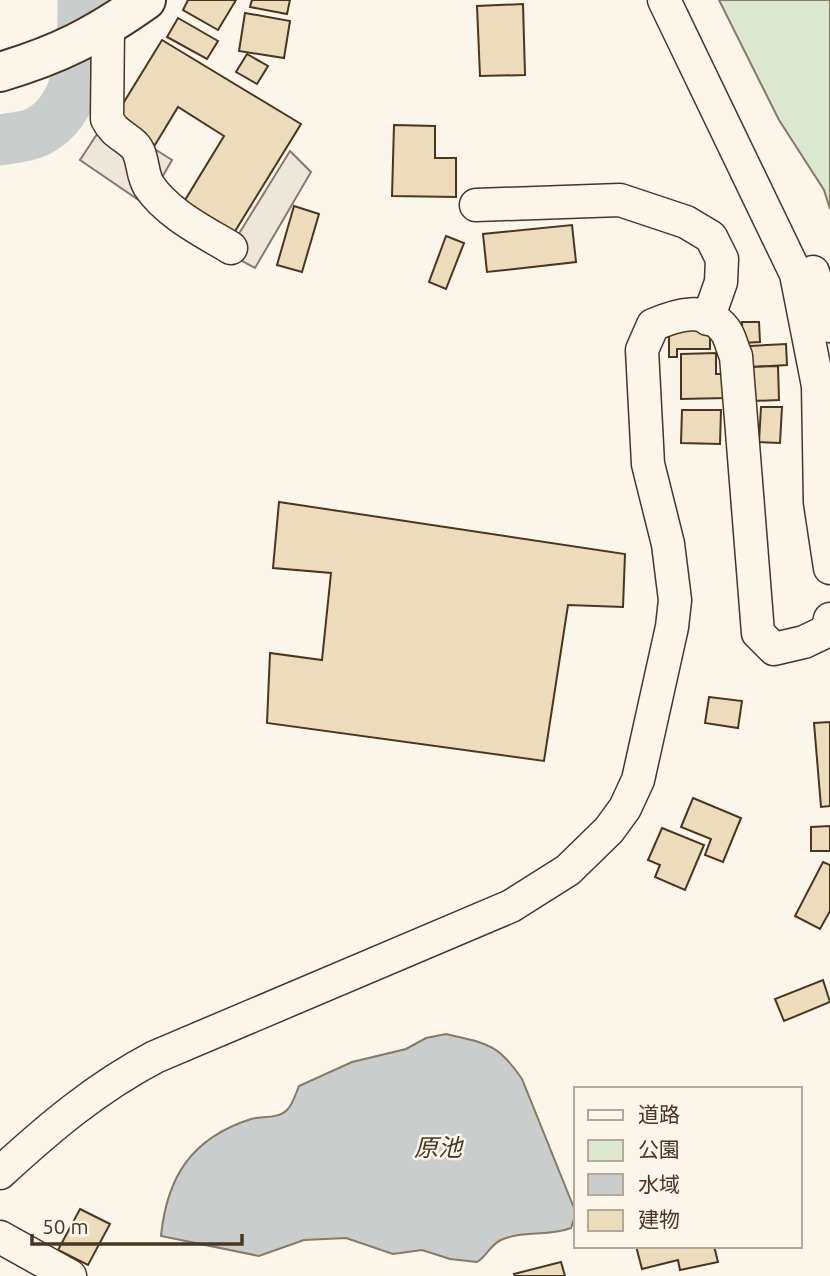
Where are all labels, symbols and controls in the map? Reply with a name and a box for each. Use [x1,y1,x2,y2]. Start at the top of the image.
legend [574,1087,802,1248]
text: 道路 [638,1102,680,1126]
water label: 原池 [414,1134,464,1161]
text: 公園 [638,1137,680,1161]
text: 水域 [638,1172,680,1196]
scale bar [32,1202,242,1246]
text: 建物 [638,1207,680,1231]
text: 50 m [42,1214,89,1238]

